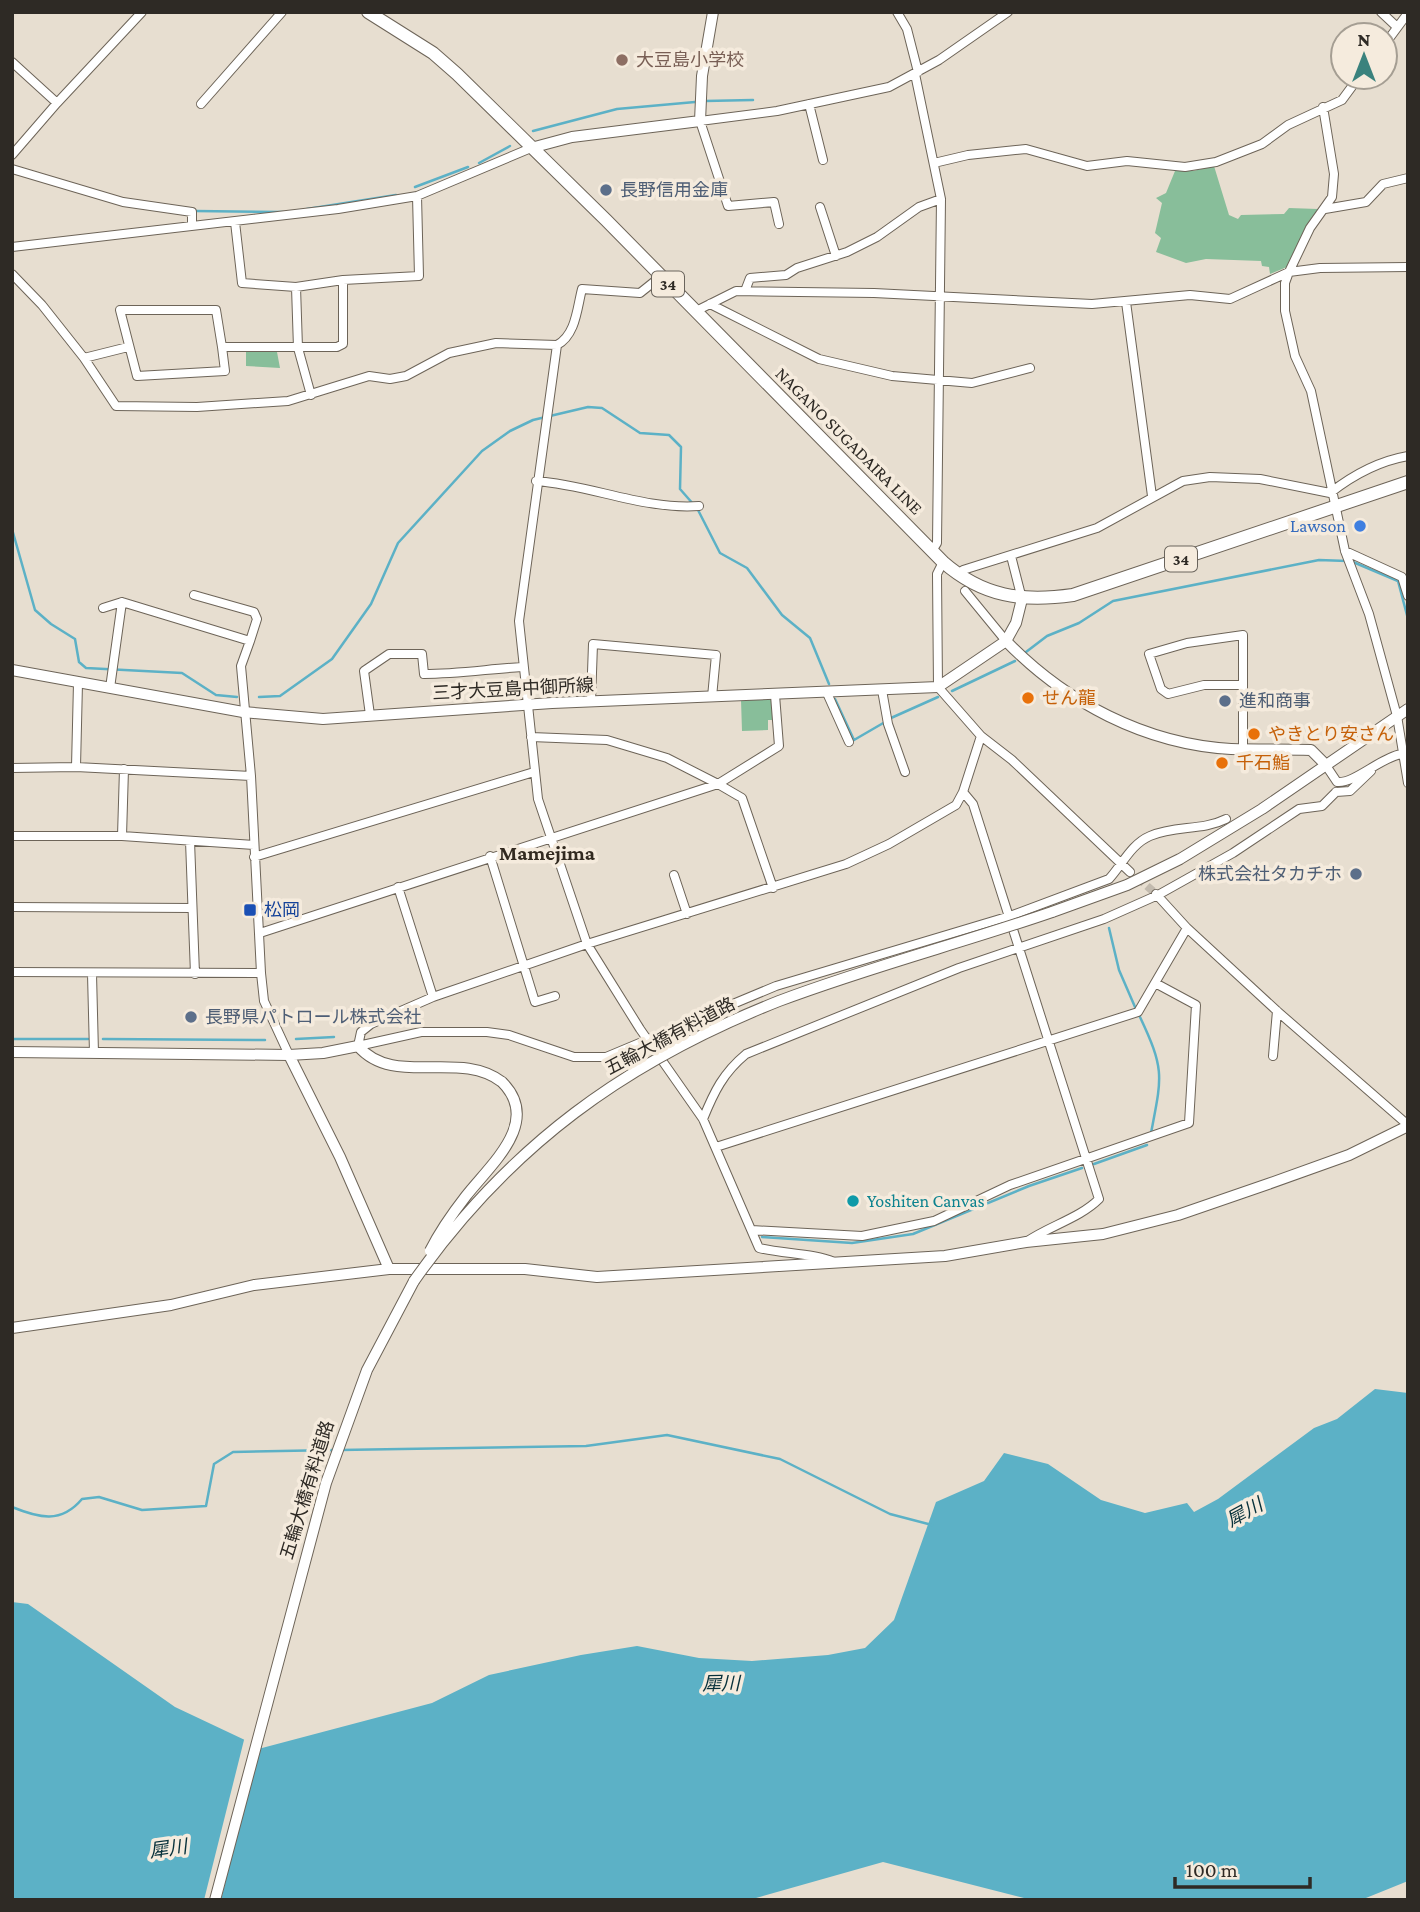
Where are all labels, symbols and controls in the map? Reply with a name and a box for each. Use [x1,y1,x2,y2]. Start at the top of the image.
north arrow [1329,21,1399,91]
text: N [1358,29,1371,50]
place label: 大豆島小学校 [636,50,744,70]
marker: 大豆島小学校 [614,52,630,68]
place label: 長野信用金庫 [620,180,728,200]
marker: 長野信用金庫 [598,182,614,198]
road number: 34 [652,272,684,296]
street label: NAGANO SUGADAIRA LINE [771,363,927,519]
place label: Lawson [1290,516,1346,536]
marker: Lawson [1352,518,1368,534]
road number: 34 [1165,546,1197,572]
street label: 三才大豆島中御所線 [432,675,594,703]
place label: せん龍 [1042,688,1096,708]
marker: せん龍 [1020,690,1036,706]
place label: 進和商事 [1239,691,1311,711]
marker: 進和商事 [1217,693,1233,709]
place label: やきとり安さん [1268,724,1394,744]
marker: やきとり安さん [1246,726,1262,742]
place label: 千石鮨 [1236,753,1290,773]
marker: 千石鮨 [1214,755,1230,771]
district label: Mamejima [499,841,596,865]
place label: 株式会社タカチホ [1198,864,1342,884]
marker: 株式会社タカチホ [1348,866,1364,882]
place label: 松岡 [264,900,300,920]
marker: 松岡 [242,902,258,918]
street label: 五輪大橋有料道路 [602,993,738,1079]
place label: 長野県パトロール株式会社 [205,1007,422,1027]
marker: 長野県パトロール株式会社 [183,1009,199,1025]
place label: Yoshiten Canvas [867,1191,985,1211]
marker: Yoshiten Canvas [845,1193,861,1209]
street label: 五輪大橋有料道路 [276,1418,338,1562]
water label: 犀川 [1223,1493,1268,1531]
water label: 犀川 [702,1673,742,1694]
water label: 犀川 [148,1835,190,1862]
scale bar [1175,1846,1310,1890]
text: 100 m [1186,1858,1238,1882]

